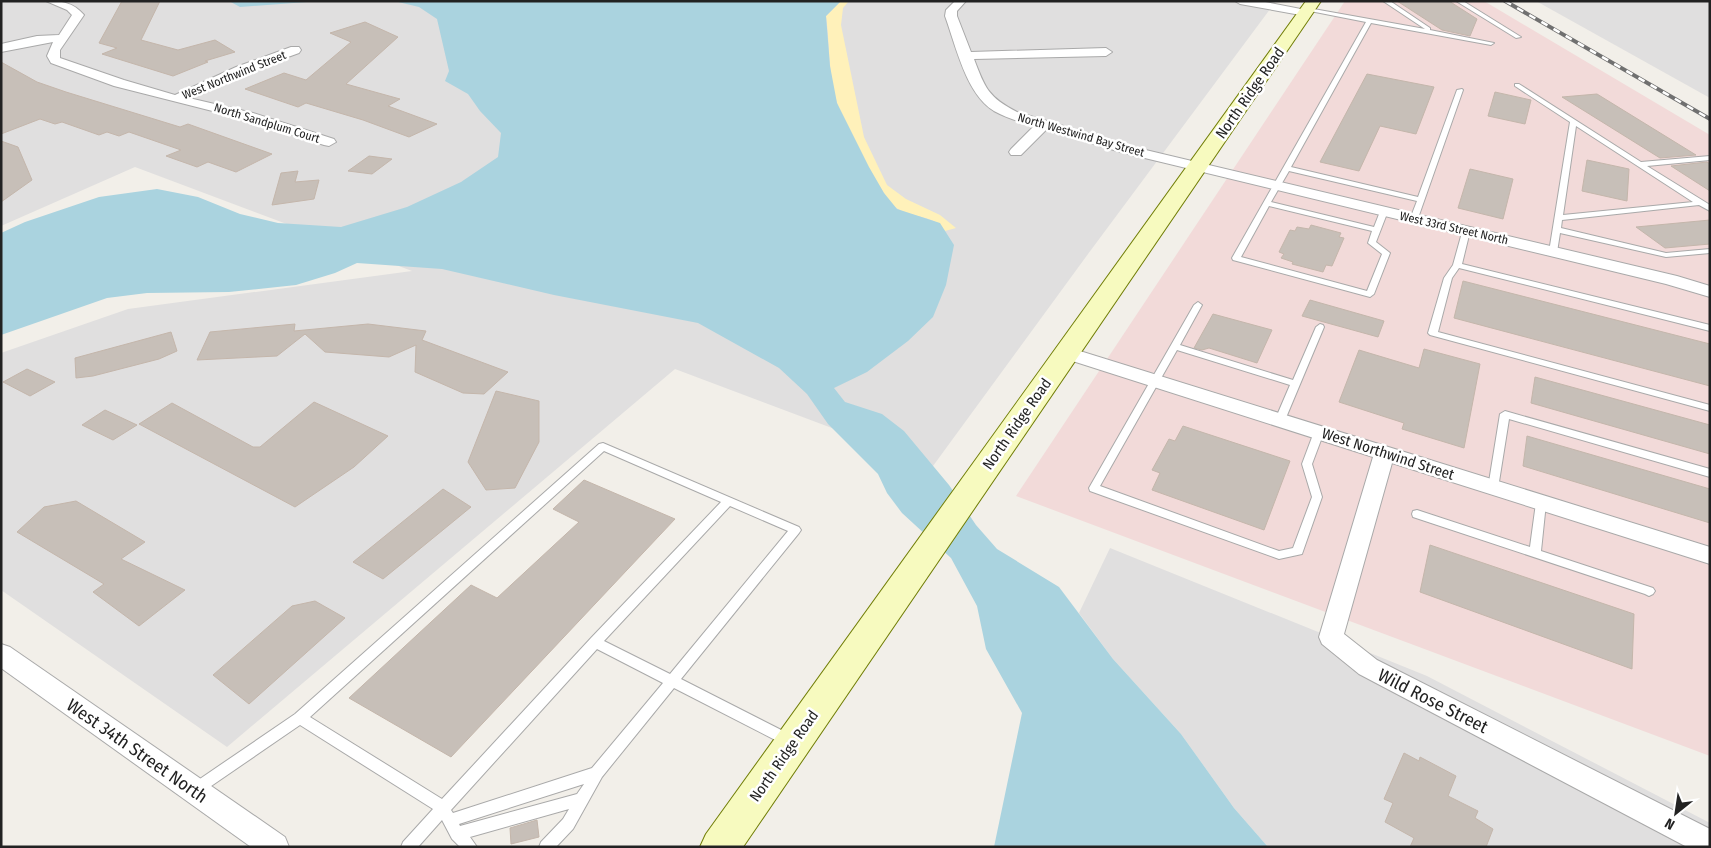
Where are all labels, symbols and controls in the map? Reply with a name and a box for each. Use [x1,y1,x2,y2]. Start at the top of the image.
street label: North Ridge Road [1212,44,1288,142]
street label: West Northwind Street [180,48,288,102]
street label: North Sandplum Court [212,100,322,146]
street label: North Westwind Bay Street [1016,110,1146,160]
street label: West 33rd Street North [1398,209,1510,247]
street label: North Ridge Road [979,375,1055,473]
street label: West Northwind Street [1319,424,1457,484]
street label: Wild Rose Street [1374,664,1492,738]
street label: West 34th Street North [62,694,212,808]
street label: North Ridge Road [746,707,822,805]
north arrow [1651,788,1701,838]
text: N [1662,814,1678,833]

